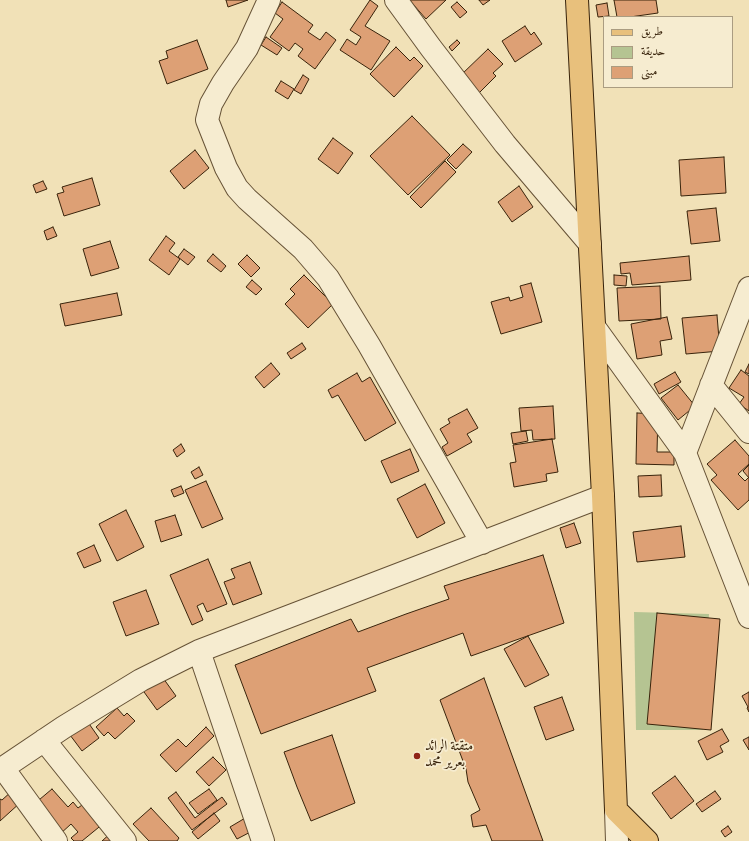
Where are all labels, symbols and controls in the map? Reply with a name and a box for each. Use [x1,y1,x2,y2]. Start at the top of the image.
legend [603,16,733,88]
text: طريق [641,23,663,41]
text: حديقة [641,43,665,61]
text: مبنى [641,63,657,81]
place label: متقتة الرائد بعرير محمد [425,740,473,772]
marker: متقتة الرائد بعرير محمد [412,751,422,761]

